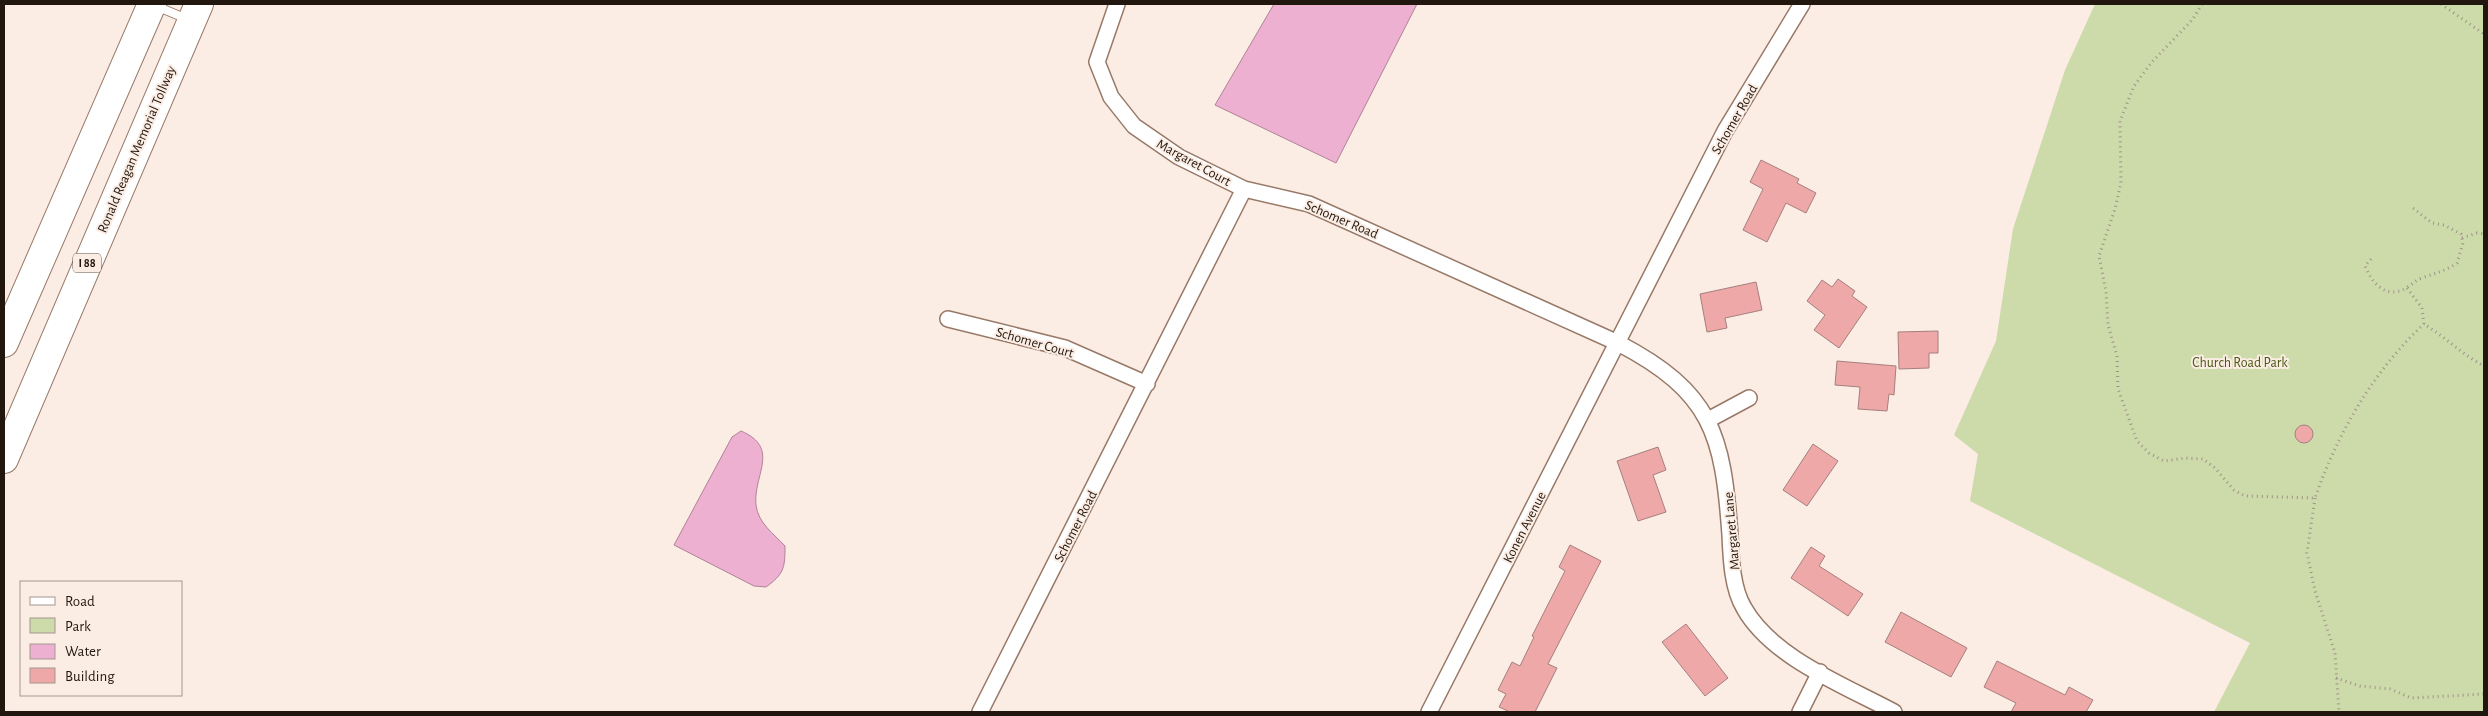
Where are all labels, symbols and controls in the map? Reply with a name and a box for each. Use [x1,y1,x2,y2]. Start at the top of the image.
street label: Ronald Reagan Memorial Tollway [95,64,179,235]
street label: Schomer Road [1709,82,1760,157]
street label: Margaret Court [1154,137,1233,189]
street label: Schomer Road [1303,198,1380,242]
road number: I 88 [73,254,101,272]
street label: Schomer Court [994,325,1076,361]
park label: Church Road Park [2192,356,2288,370]
street label: Schomer Road [1052,488,1100,564]
street label: Konen Avenue [1501,489,1549,565]
street label: Margaret Lane [1722,491,1742,571]
legend [20,581,182,696]
text: Road [65,594,95,609]
text: Park [65,619,91,634]
text: Water [65,644,101,659]
text: Building [65,669,115,684]

